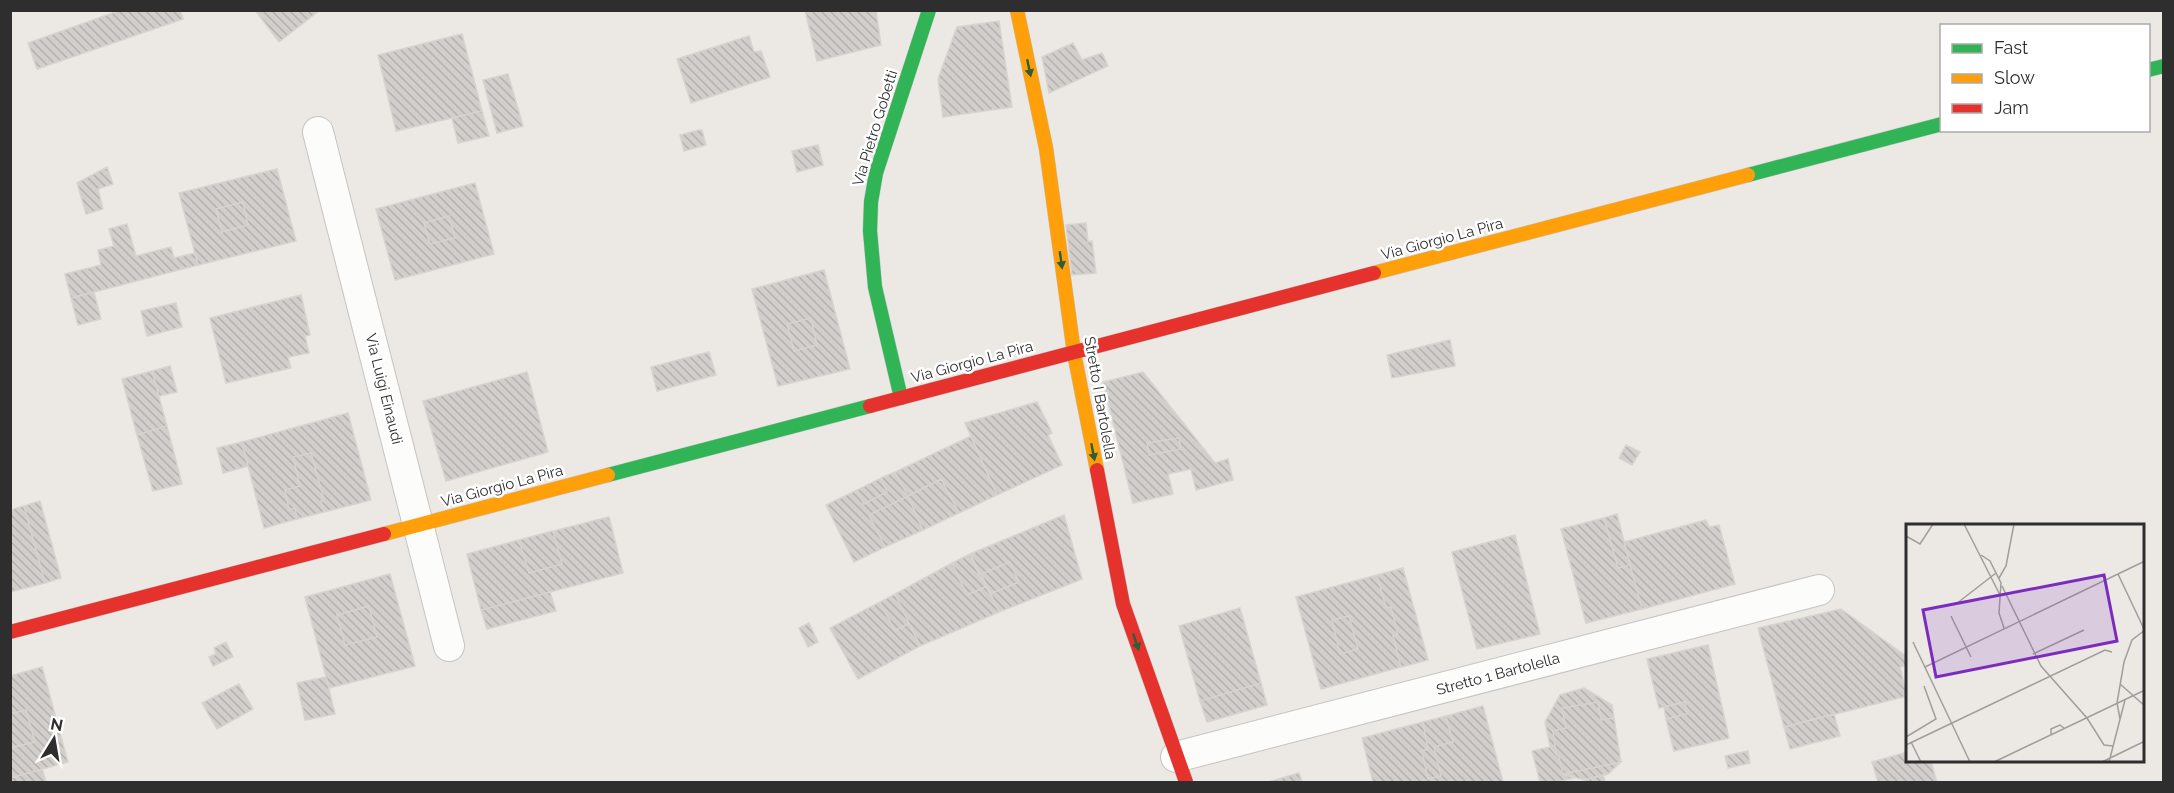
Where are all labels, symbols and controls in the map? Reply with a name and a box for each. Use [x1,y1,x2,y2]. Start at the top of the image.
legend [1940,24,2150,132]
text: Fast [1994,37,2028,58]
one-way arrow [1025,59,1034,78]
text: Slow [1994,67,2035,88]
street label: Via Pietro Gobetti [849,68,901,188]
text: Jam [1994,97,2029,118]
street label: Via Giorgio La Pira [1379,214,1505,264]
one-way arrow [1057,251,1066,270]
street label: Via Luigi Einaudi [362,332,406,446]
street label: Stretto I Bartolella [1080,335,1120,461]
street label: Via Giorgio La Pira [909,337,1035,387]
one-way arrow [1089,443,1098,462]
street label: Via Giorgio La Pira [439,461,565,511]
inset map [1906,524,2144,763]
one-way arrow [1132,633,1141,651]
street label: Stretto 1 Bartolella [1434,649,1562,699]
north arrow [24,709,84,769]
text: N [49,714,65,735]

